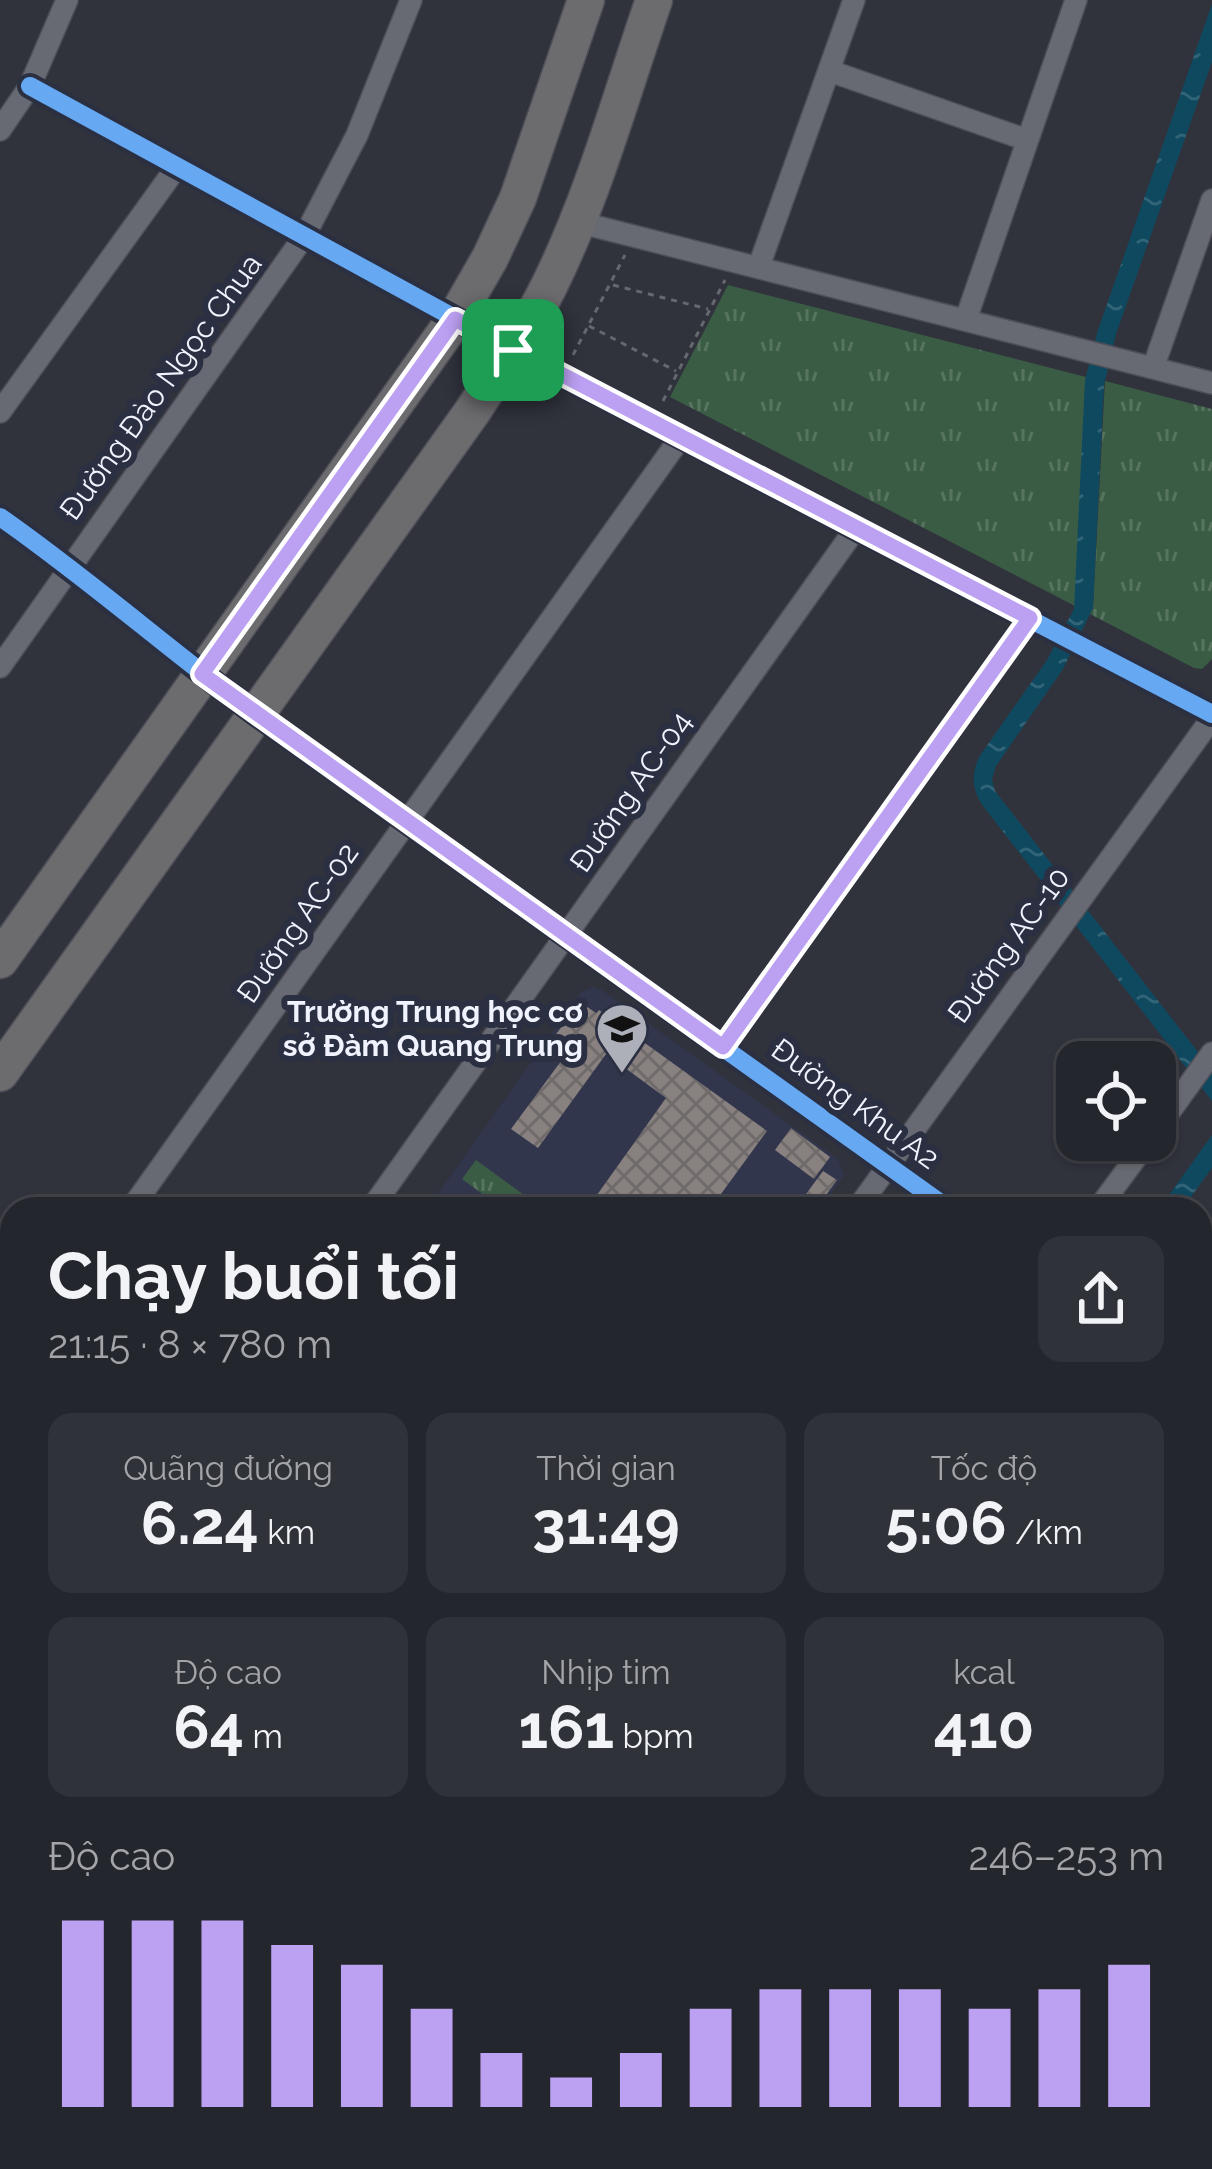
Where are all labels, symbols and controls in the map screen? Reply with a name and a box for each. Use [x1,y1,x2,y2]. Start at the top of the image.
street label: Đường Đào Ngọc Chua [52,247,269,526]
pin [462,299,564,401]
icon: arrive [480,317,546,383]
street label: Đường AC-04 [562,705,699,879]
street label: Đường AC-02 [230,836,365,1009]
street label: Đường AC-10 [940,860,1077,1029]
place label: Trường Trung học cơ sở Đàm Quang Trung [283,994,583,1063]
school or university icon: Trường Trung học cơ sở Đàm Quang Trung [594,1001,650,1075]
street label: Đường Khu A2 [765,1031,946,1176]
map controls [1056,1041,1176,1161]
button: locate [1056,1041,1176,1161]
button: share [1038,1236,1164,1362]
text: Chạy buổi tối [48,1237,459,1314]
text: 21:15 · 8 × 780 m [48,1321,332,1367]
text: Quãng đường [123,1449,333,1488]
text: Thời gian [536,1449,676,1488]
text: Tốc độ [931,1449,1037,1488]
text: 6.24 [141,1488,259,1558]
text: 31:49 [532,1488,680,1558]
text: 5:06 [885,1488,1007,1558]
text: km [259,1513,315,1552]
text: /km [1007,1513,1083,1552]
text: Độ cao [174,1653,282,1692]
text: Nhịp tim [541,1653,671,1692]
text: kcal [953,1653,1015,1692]
text: 64 [173,1692,244,1762]
text: 161 [518,1692,614,1762]
text: 410 [934,1692,1034,1762]
text: m [244,1717,283,1756]
text: bpm [614,1717,694,1756]
text: Độ cao [48,1833,175,1879]
text: 246–253 m [969,1833,1164,1879]

